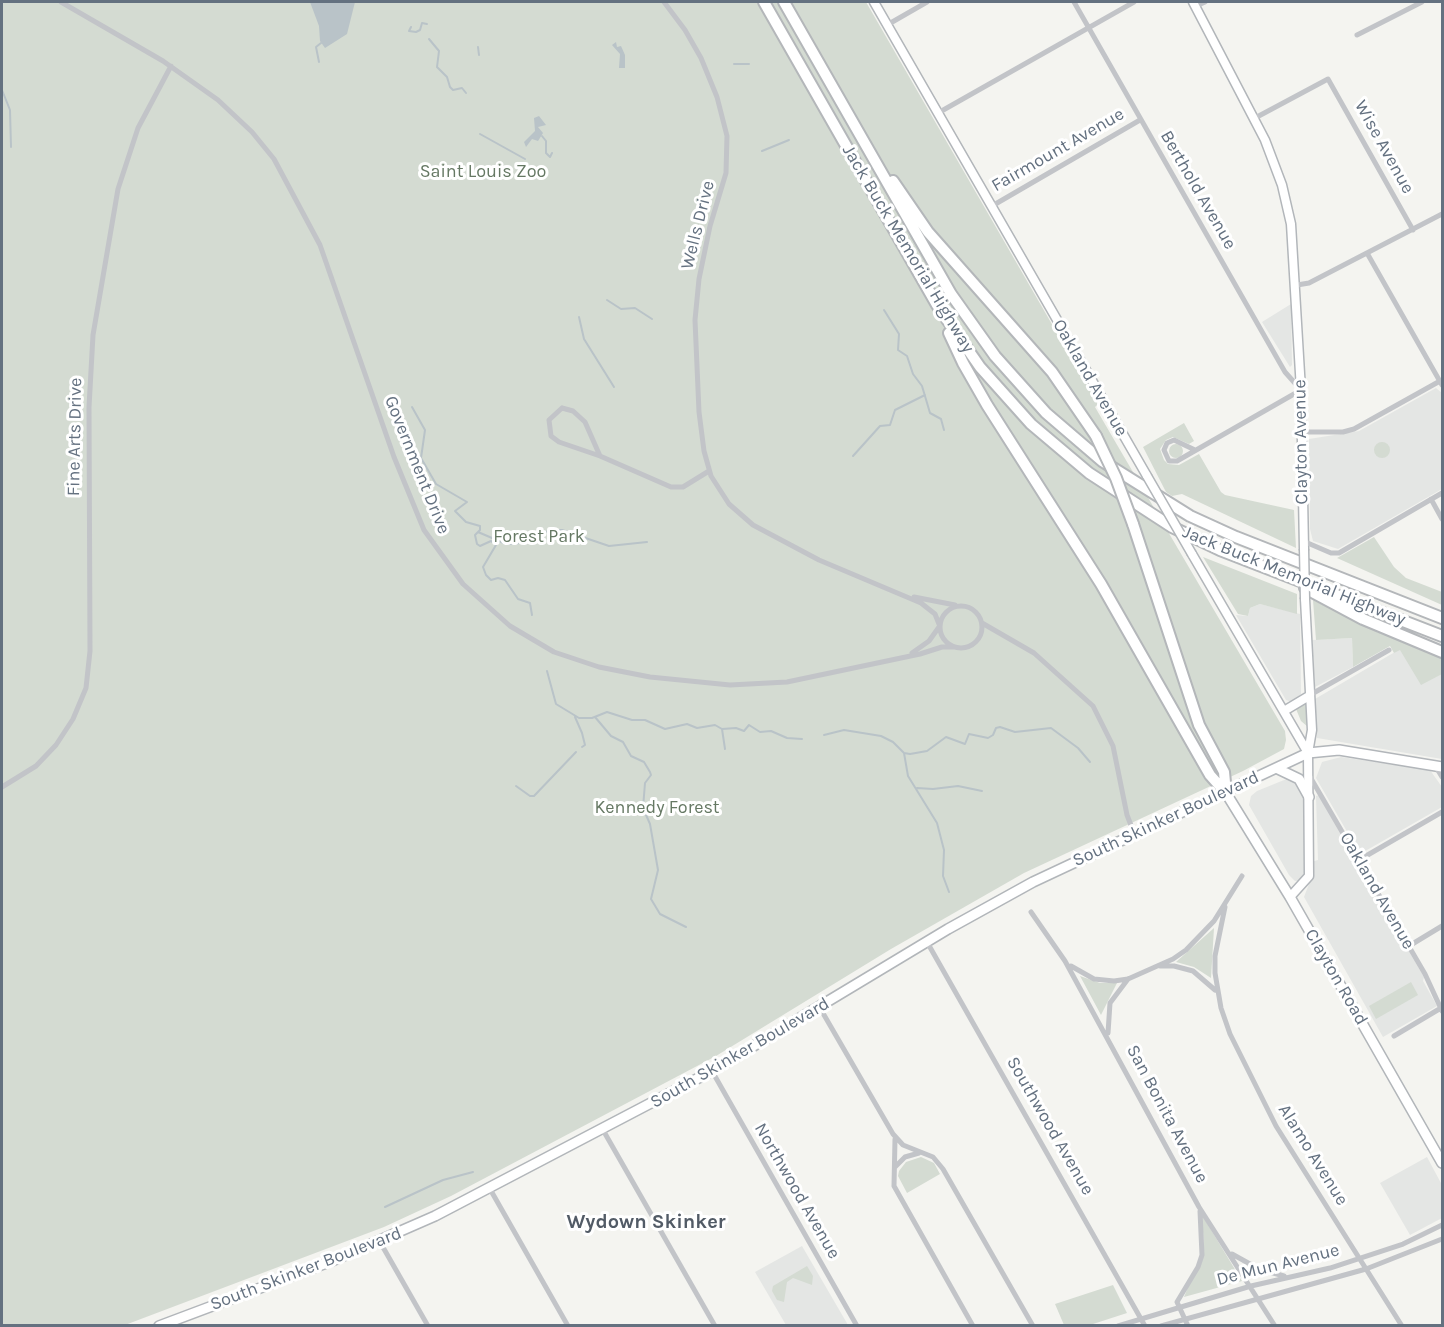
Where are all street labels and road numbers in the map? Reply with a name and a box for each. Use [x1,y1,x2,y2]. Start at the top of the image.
street label: Wise Avenue [1349,96,1419,198]
street label: Fairmount Avenue [988,103,1128,197]
street label: Berthold Avenue [1155,127,1241,253]
street label: Jack Buck Memorial Highway [837,141,979,357]
street label: Wells Drive [677,178,719,272]
street label: Oakland Avenue [1048,316,1132,440]
street label: Fine Arts Drive [63,378,87,496]
street label: Clayton Avenue [1289,379,1313,505]
street label: Government Drive [379,393,455,537]
street label: Jack Buck Memorial Highway [1179,521,1409,631]
street label: South Skinker Boulevard [1069,766,1263,872]
street label: Oakland Avenue [1335,829,1419,953]
street label: Clayton Road [1300,925,1372,1029]
street label: South Skinker Boulevard [647,993,833,1113]
street label: San Bonita Avenue [1121,1041,1213,1187]
street label: Southwood Avenue [1002,1053,1098,1199]
street label: Alamo Avenue [1273,1100,1353,1210]
street label: Northwood Avenue [749,1119,845,1263]
street label: South Skinker Boulevard [207,1222,405,1316]
street label: De Mun Avenue [1214,1239,1342,1291]

